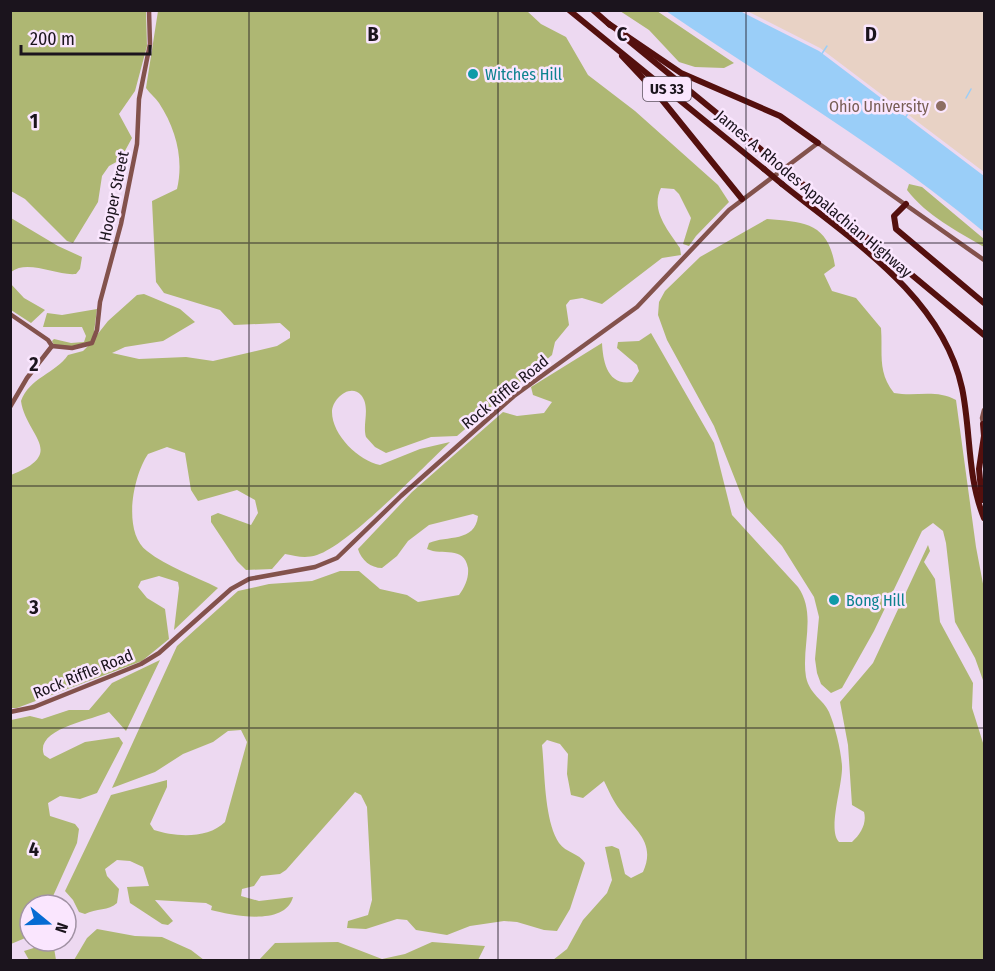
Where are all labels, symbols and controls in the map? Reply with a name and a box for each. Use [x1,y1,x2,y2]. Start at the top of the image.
scale bar [21,18,150,56]
text: B [367,22,379,46]
text: C [617,22,628,46]
text: D [865,22,877,46]
text: 200 m [30,28,75,50]
place label: Witches Hill [485,65,562,84]
marker: Witches Hill [466,67,480,81]
road number: US 33 [643,77,691,101]
place label: Ohio University [829,97,930,116]
marker: Ohio University [934,99,948,113]
street label: James A. Rhodes Appalachian Highway [712,106,917,282]
text: 1 [30,109,38,133]
street label: Hooper Street [95,148,133,243]
street label: Rock Riffle Road [458,351,552,433]
text: 2 [28,352,39,376]
place label: Bong Hill [846,591,905,610]
marker: Bong Hill [827,593,841,607]
text: 3 [28,595,39,619]
street label: Rock Riffle Road [30,645,136,703]
text: 4 [29,837,39,861]
north arrow [18,893,78,953]
text: N [51,920,72,935]

